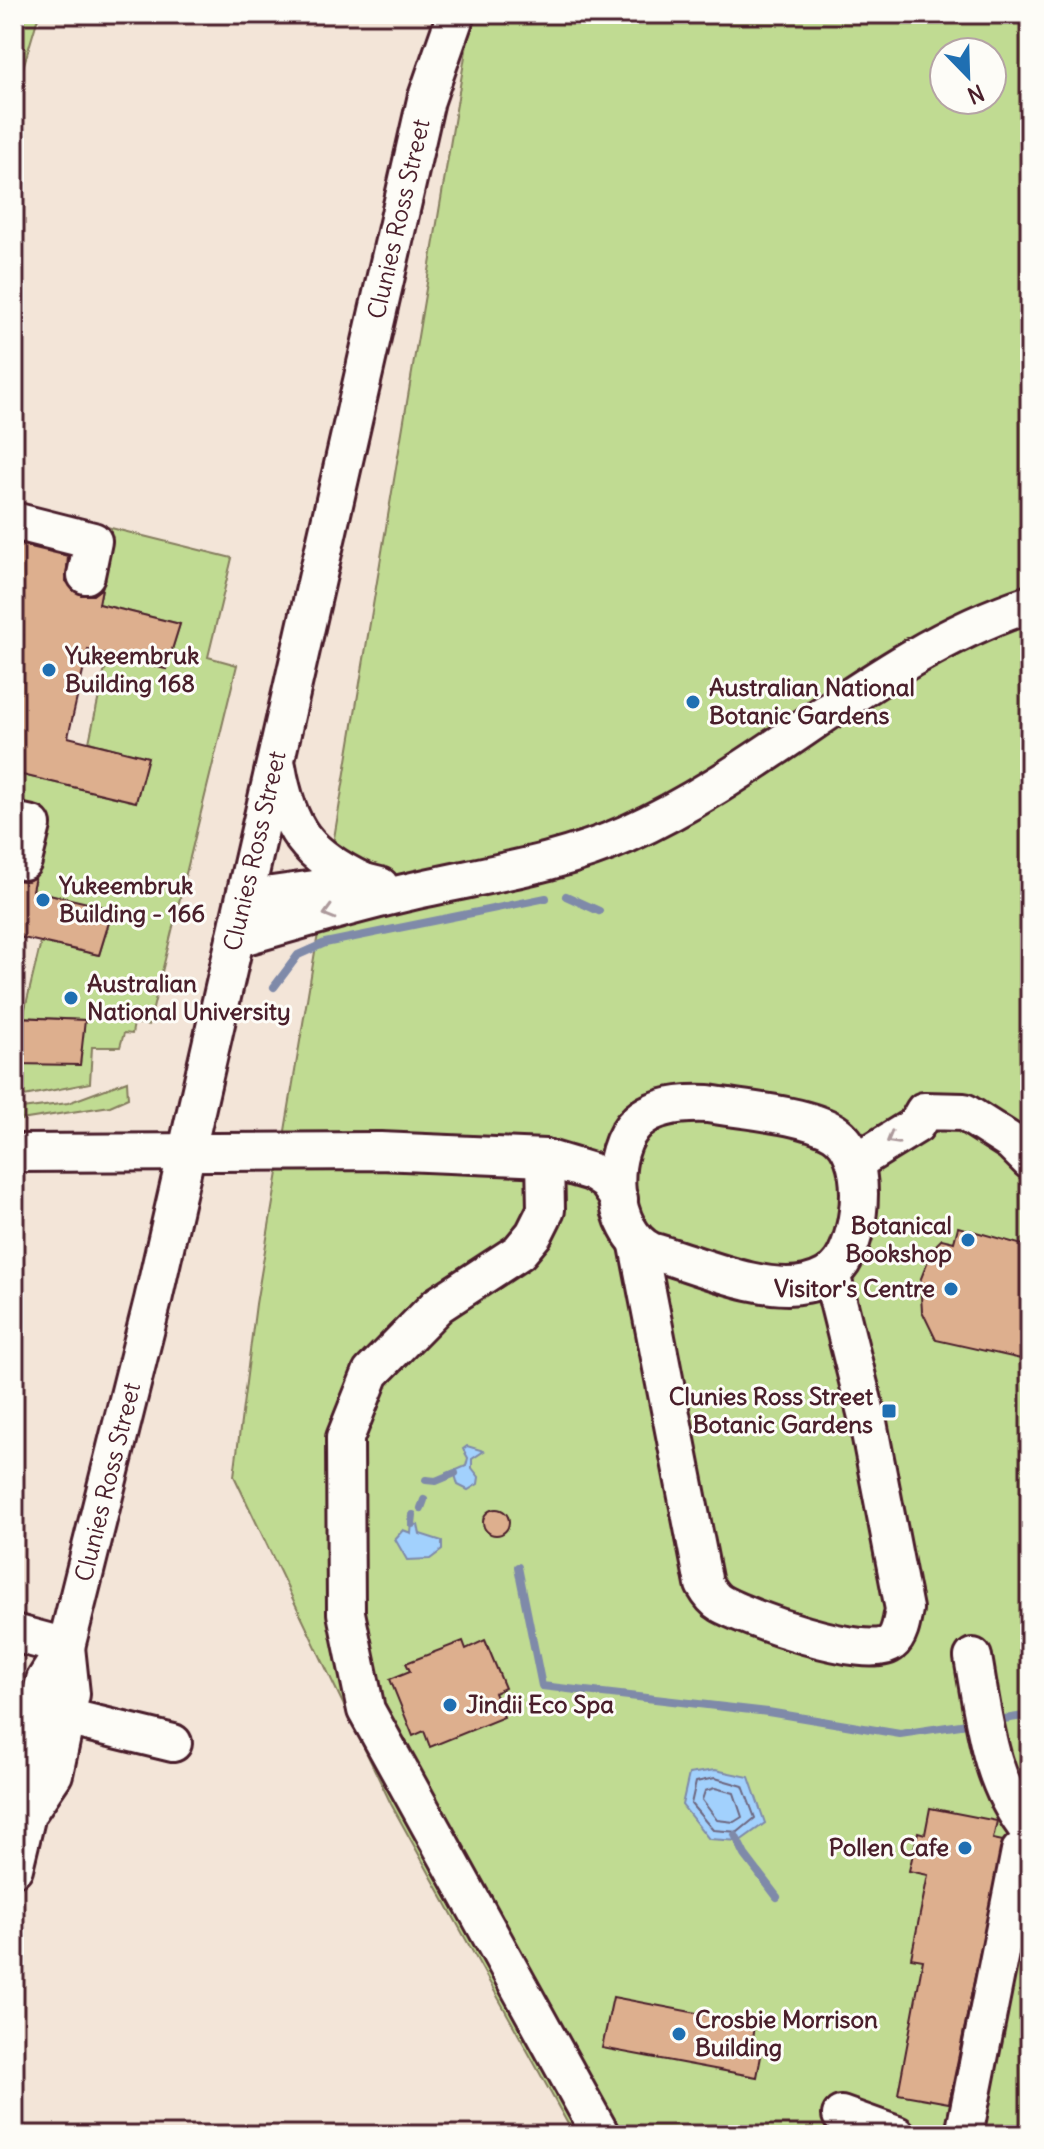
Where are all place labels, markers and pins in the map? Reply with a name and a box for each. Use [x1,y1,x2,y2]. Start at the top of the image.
place label: Yukeembruk Building 168 [64,640,199,698]
marker: Yukeembruk Building 168 [40,661,58,679]
place label: Australian National Botanic Gardens [709,672,915,730]
marker: Australian National Botanic Gardens [684,693,702,711]
place label: Yukeembruk Building - 166 [58,870,205,928]
marker: Yukeembruk Building - 166 [34,891,52,909]
place label: Australian National University [87,968,291,1026]
marker: Australian National University [62,989,80,1007]
place label: Botanical Bookshop [845,1210,952,1268]
marker: Botanical Bookshop [959,1231,977,1249]
place label: Visitor's Centre [774,1273,935,1303]
marker: Visitor's Centre [942,1280,960,1298]
place label: Clunies Ross Street Botanic Gardens [669,1381,874,1439]
marker: Clunies Ross Street Botanic Gardens [880,1402,898,1420]
place label: Jindii Eco Spa [466,1689,614,1719]
marker: Jindii Eco Spa [441,1696,459,1714]
place label: Pollen Cafe [829,1832,949,1862]
marker: Pollen Cafe [956,1839,974,1857]
place label: Crosbie Morrison Building [695,2004,878,2062]
marker: Crosbie Morrison Building [670,2025,688,2043]

